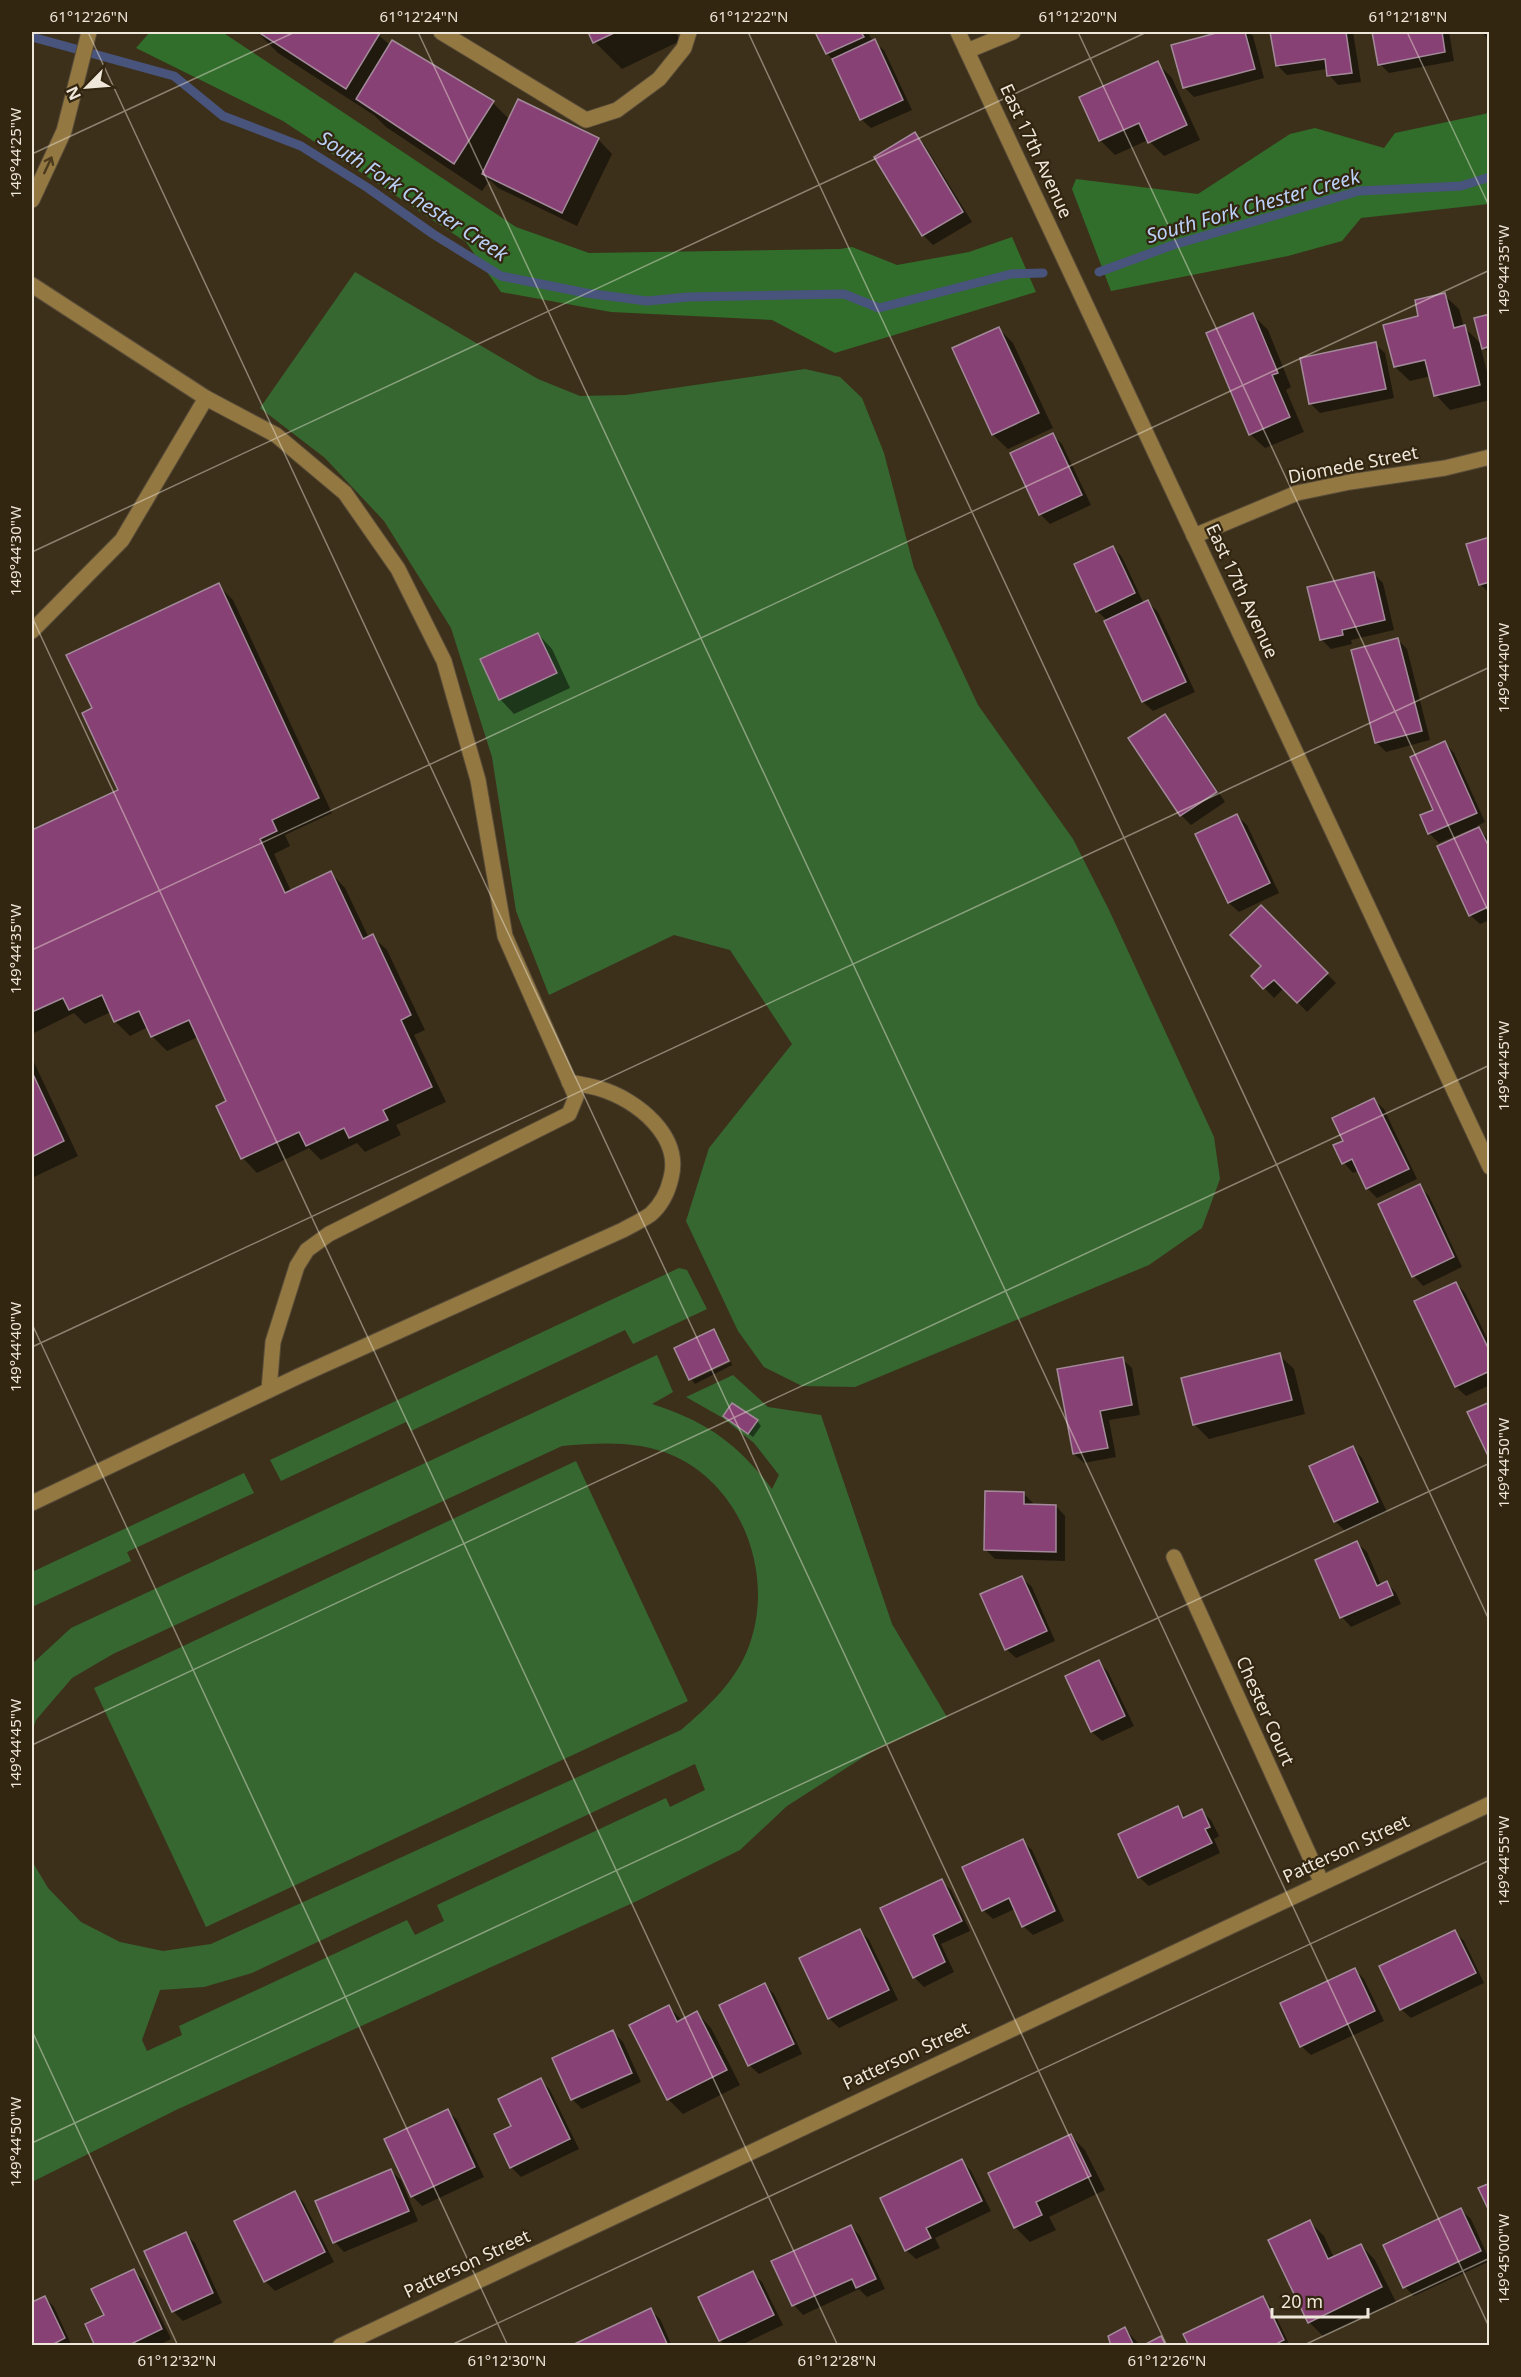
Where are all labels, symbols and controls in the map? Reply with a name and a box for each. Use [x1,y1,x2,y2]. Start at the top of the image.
text: 61°12'26"N [50,6,128,26]
text: 61°12'24"N [380,6,458,26]
text: 61°12'22"N [710,6,788,26]
text: 61°12'20"N [1039,6,1117,26]
text: 61°12'18"N [1369,6,1447,26]
north arrow [57,57,117,117]
street label: East 17th Avenue [995,79,1079,222]
text: N [61,83,86,104]
text: 149°44'25"W [5,108,25,198]
water label: South Fork Chester Creek [313,124,514,268]
one-way arrow [42,157,54,175]
water label: South Fork Chester Creek [1143,162,1364,249]
text: 149°44'35"W [1493,225,1513,315]
street label: Diomede Street [1286,440,1420,488]
text: 149°44'30"W [5,506,25,596]
street label: East 17th Avenue [1201,519,1285,662]
text: 149°44'40"W [1493,623,1513,713]
text: 149°44'35"W [5,904,25,994]
text: 149°44'45"W [1493,1021,1513,1111]
text: 149°44'40"W [5,1302,25,1392]
text: 149°44'50"W [1493,1418,1513,1508]
street label: Chester Court [1231,1652,1301,1770]
text: 149°44'45"W [5,1699,25,1789]
street label: Patterson Street [1278,1808,1413,1888]
text: 149°44'55"W [1493,1816,1513,1906]
street label: Patterson Street [838,2015,973,2095]
text: 149°44'50"W [5,2097,25,2187]
text: 149°45'00"W [1493,2214,1513,2304]
street label: Patterson Street [399,2223,534,2303]
scale bar [1272,2281,1368,2319]
text: 20 m [1281,2289,1323,2313]
text: 61°12'32"N [138,2350,216,2370]
text: 61°12'30"N [468,2350,546,2370]
text: 61°12'28"N [798,2350,876,2370]
text: 61°12'26"N [1128,2350,1206,2370]

